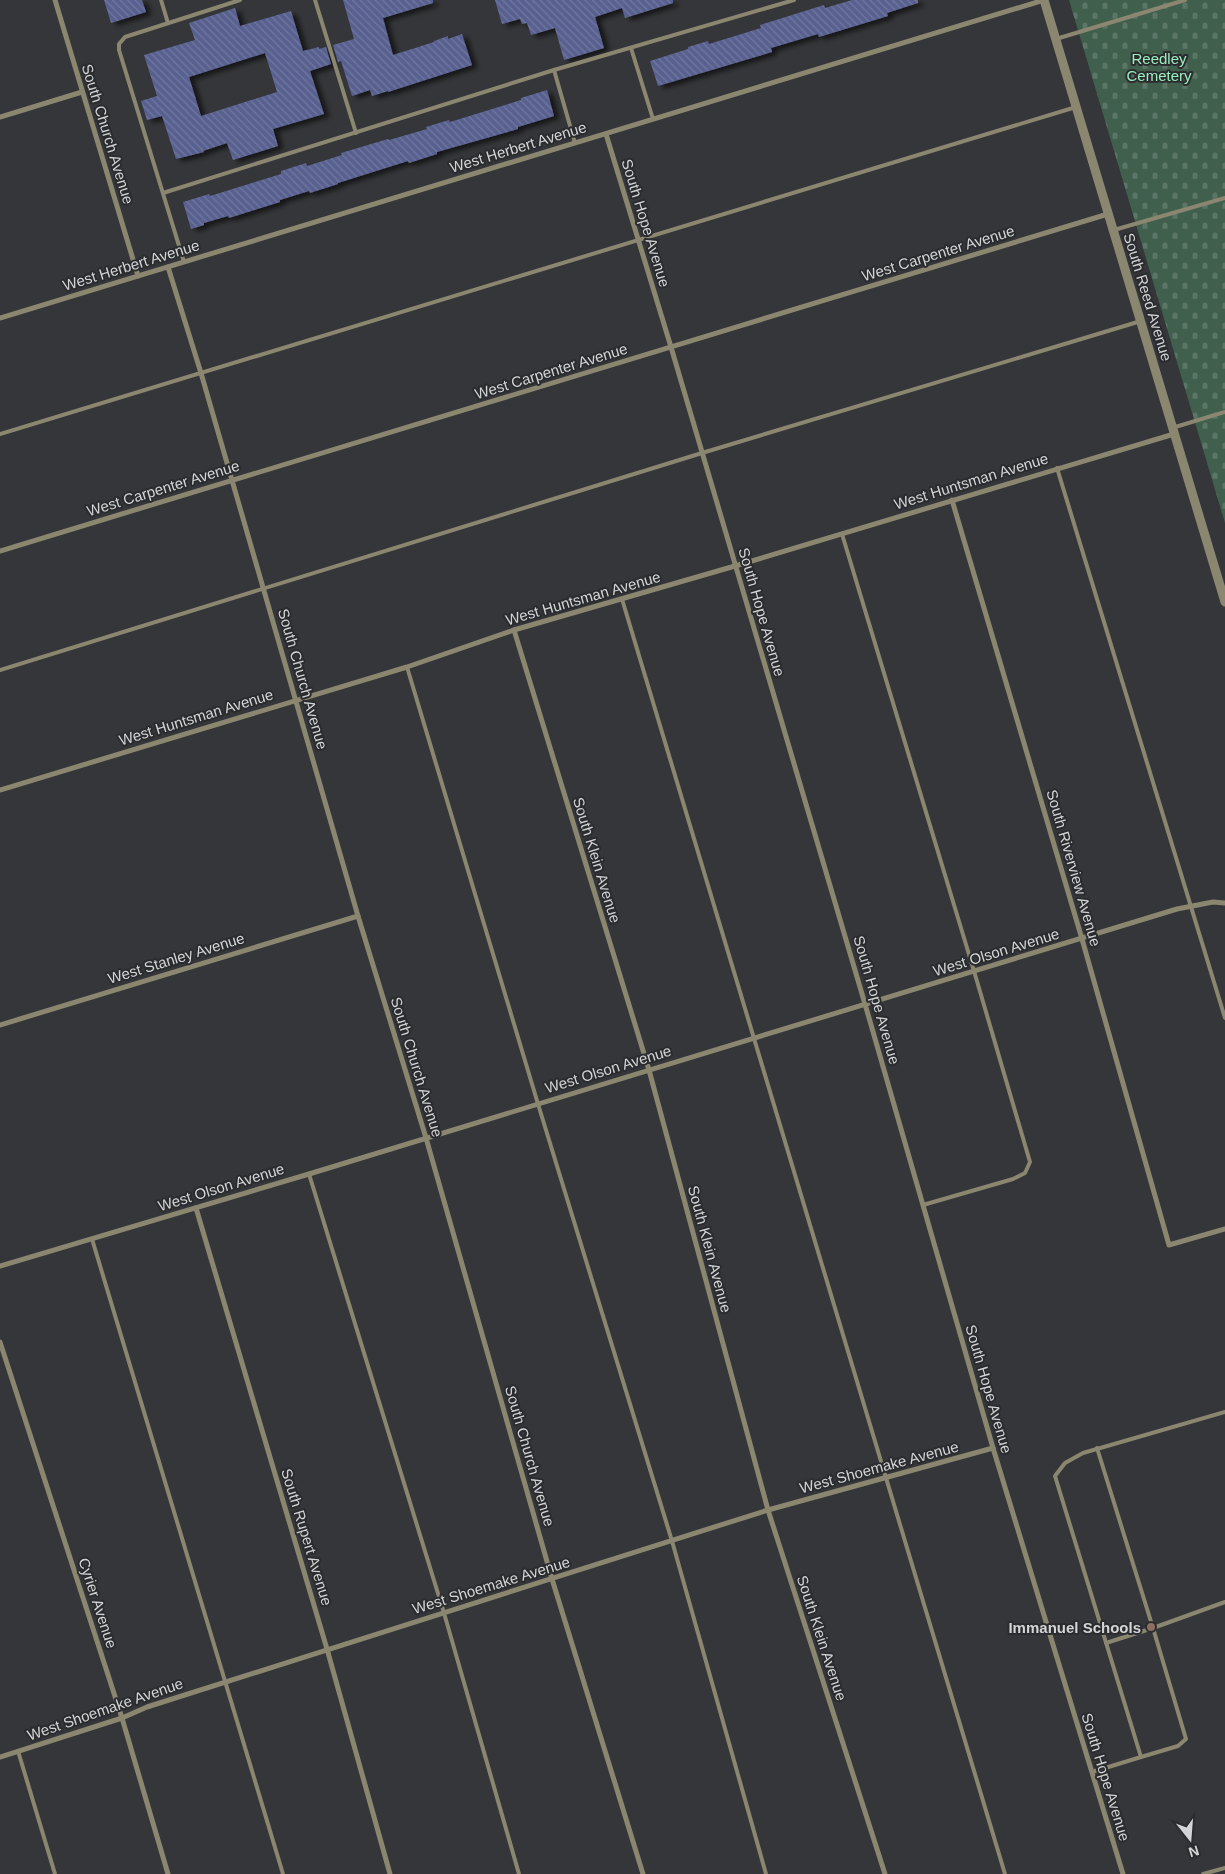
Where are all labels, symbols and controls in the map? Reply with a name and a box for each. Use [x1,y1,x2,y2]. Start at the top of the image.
park label: Reedley Cemetery [1126,50,1192,84]
street label: South Church Avenue [79,62,137,206]
street label: West Herbert Avenue [448,118,588,176]
street label: South Hope Avenue [618,157,674,289]
street label: West Carpenter Avenue [860,222,1016,284]
street label: South Reed Avenue [1120,231,1176,363]
street label: West Herbert Avenue [61,236,201,294]
street label: West Carpenter Avenue [473,340,629,402]
street label: West Huntsman Avenue [892,449,1050,513]
street label: West Carpenter Avenue [85,457,241,519]
street label: South Hope Avenue [735,546,789,678]
street label: West Huntsman Avenue [504,568,662,628]
street label: South Church Avenue [275,607,331,751]
street label: West Huntsman Avenue [117,685,275,749]
street label: South Riverview Avenue [1043,788,1105,948]
street label: South Klein Avenue [570,795,624,925]
street label: West Olson Avenue [931,925,1061,979]
street label: West Stanley Avenue [106,929,246,987]
street label: South Hope Avenue [850,934,904,1066]
street label: South Church Avenue [388,995,446,1139]
street label: West Olson Avenue [543,1042,673,1096]
street label: West Olson Avenue [156,1160,286,1214]
street label: South Klein Avenue [685,1184,735,1314]
street label: South Hope Avenue [962,1323,1016,1455]
street label: South Church Avenue [502,1384,558,1528]
street label: West Shoemake Avenue [798,1438,960,1496]
street label: South Rupert Avenue [278,1466,336,1608]
street label: West Shoemake Avenue [410,1553,572,1617]
street label: Cyrier Avenue [75,1556,121,1650]
street label: South Klein Avenue [794,1573,850,1703]
place label: Immanuel Schools [1008,1619,1141,1636]
marker: Immanuel Schools [1145,1621,1157,1633]
street label: West Shoemake Avenue [25,1674,185,1744]
street label: South Hope Avenue [1078,1711,1134,1843]
north arrow [1165,1814,1215,1864]
text: N [1187,1842,1201,1861]

